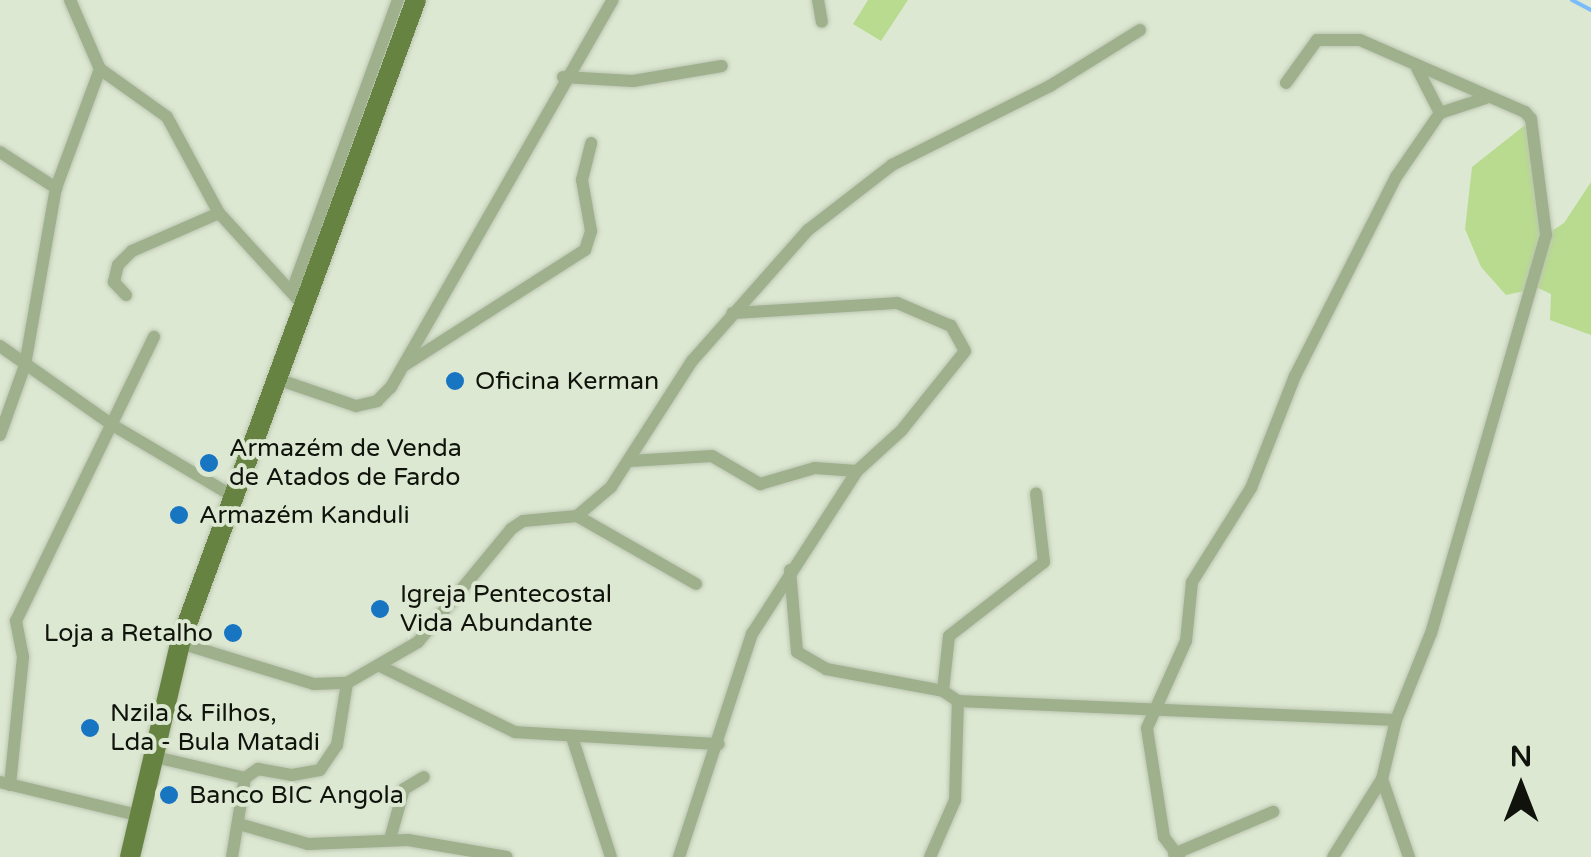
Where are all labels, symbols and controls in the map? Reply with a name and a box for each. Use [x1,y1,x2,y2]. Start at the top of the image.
place label: Oficina Kerman [475,366,659,396]
marker: Oficina Kerman [444,370,466,392]
place label: Armazém de Venda de Atados de Fardo [229,434,462,493]
marker: Armazém de Venda de Atados de Fardo [198,452,220,474]
place label: Armazém Kanduli [199,500,410,530]
marker: Armazém Kanduli [168,504,190,526]
place label: Igreja Pentecostal Vida Abundante [400,580,612,639]
marker: Igreja Pentecostal Vida Abundante [369,598,391,620]
place label: Loja a Retalho [44,618,213,648]
marker: Loja a Retalho [222,622,244,644]
place label: Nzila & Filhos, Lda - Bula Matadi [110,699,320,758]
marker: Nzila & Filhos, Lda - Bula Matadi [79,717,101,739]
north arrow [1471,737,1571,837]
text: N [1510,740,1532,774]
place label: Banco BIC Angola [189,780,404,810]
marker: Banco BIC Angola [158,784,180,806]

